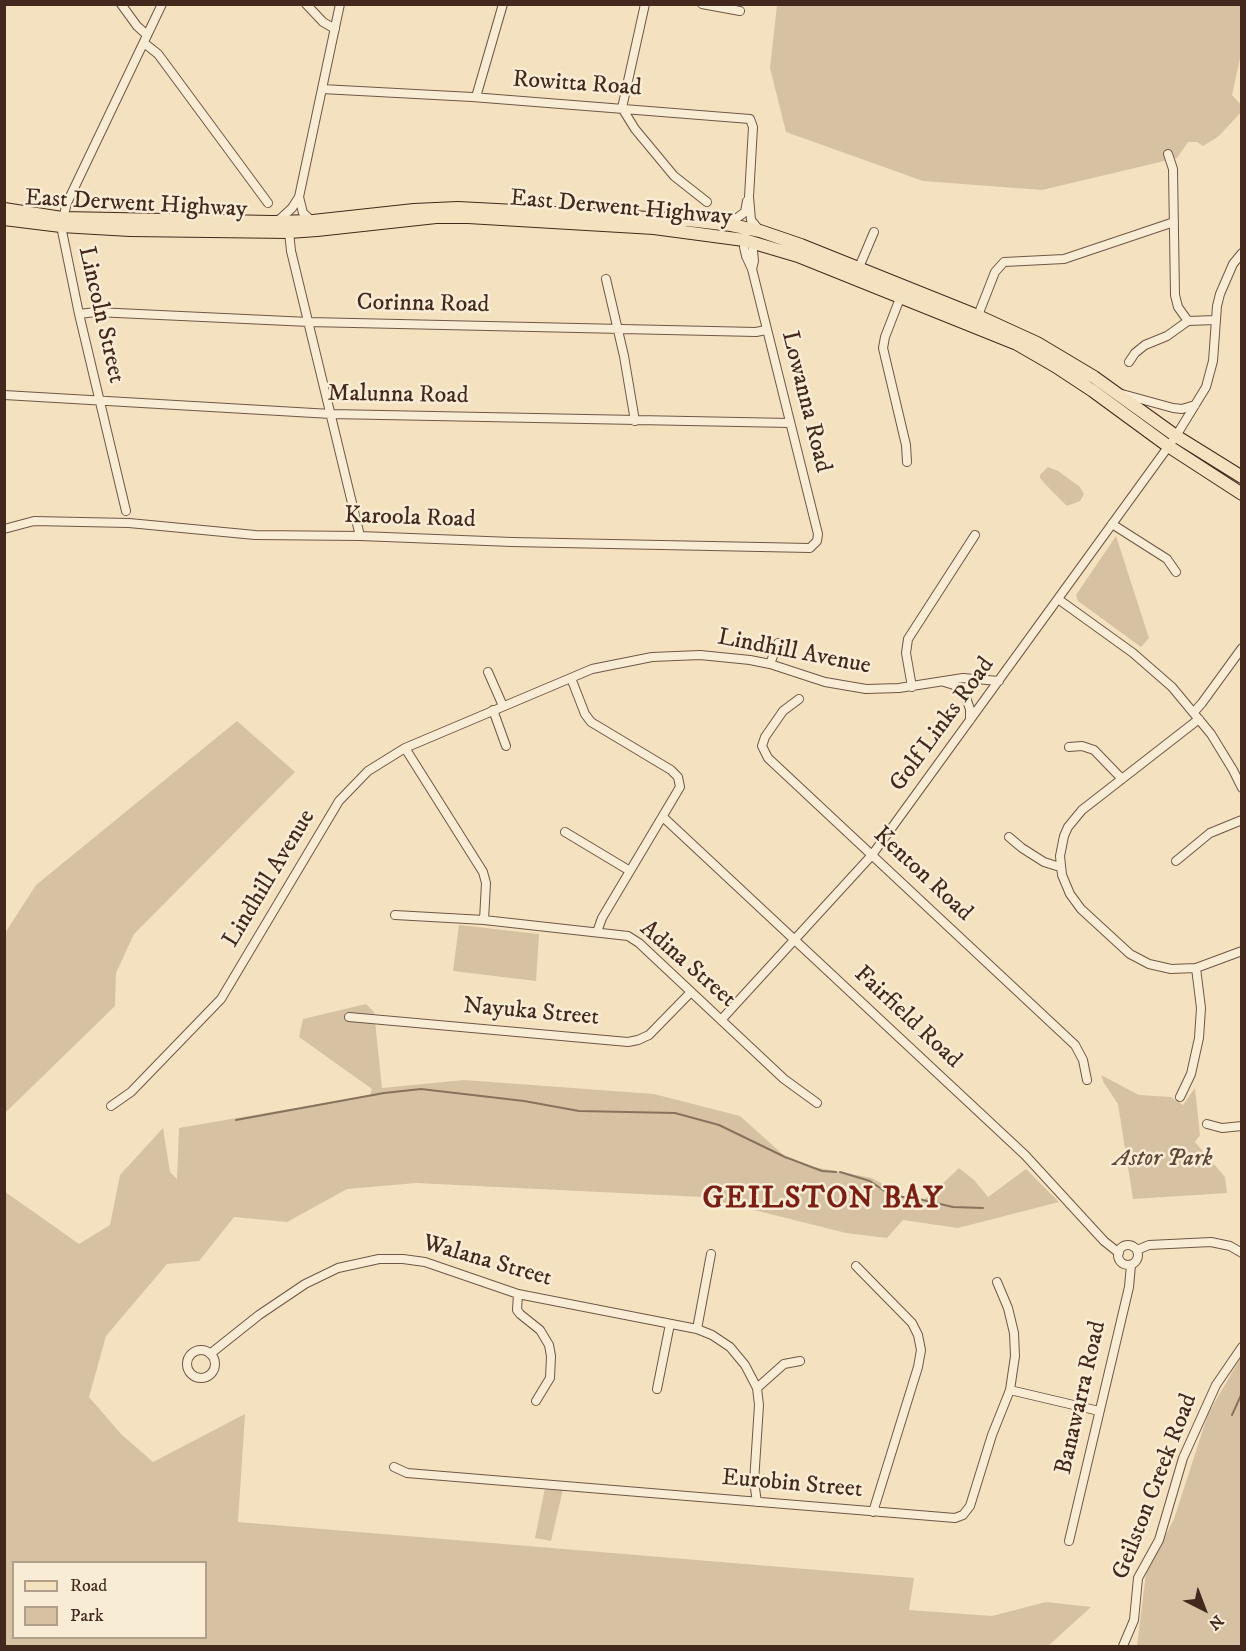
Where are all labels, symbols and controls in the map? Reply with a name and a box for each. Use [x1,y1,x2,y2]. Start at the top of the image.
street label: Rowitta Road [511,66,643,104]
street label: East Derwent Highway [24,185,248,225]
street label: East Derwent Highway [509,185,733,233]
street label: Lincoln Street [70,244,130,386]
street label: Corinna Road [356,289,490,321]
street label: Lowanna Road [774,328,836,476]
street label: Malunna Road [327,380,469,412]
street label: Karoola Road [344,502,476,536]
street label: Lindhill Avenue [715,624,873,682]
street label: Golf Links Road [885,652,1001,798]
street label: Lindhill Avenue [218,805,322,953]
street label: Kenton Road [866,822,978,928]
street label: Adina Street [633,915,741,1015]
street label: Fairfield Road [847,961,967,1075]
street label: Nayuka Street [462,993,600,1033]
park label: Astor Park [1114,1146,1212,1174]
district label: GEILSTON BAY [702,1183,944,1219]
street label: Walana Street [419,1230,555,1294]
street label: Banawarra Road [1050,1319,1114,1477]
street label: Geilston Creek Road [1107,1390,1205,1584]
street label: Eurobin Street [720,1465,864,1505]
legend [12,1561,207,1639]
text: Road [70,1575,107,1597]
north arrow [1174,1579,1234,1639]
text: Park [70,1605,104,1627]
text: N [1204,1611,1228,1634]

